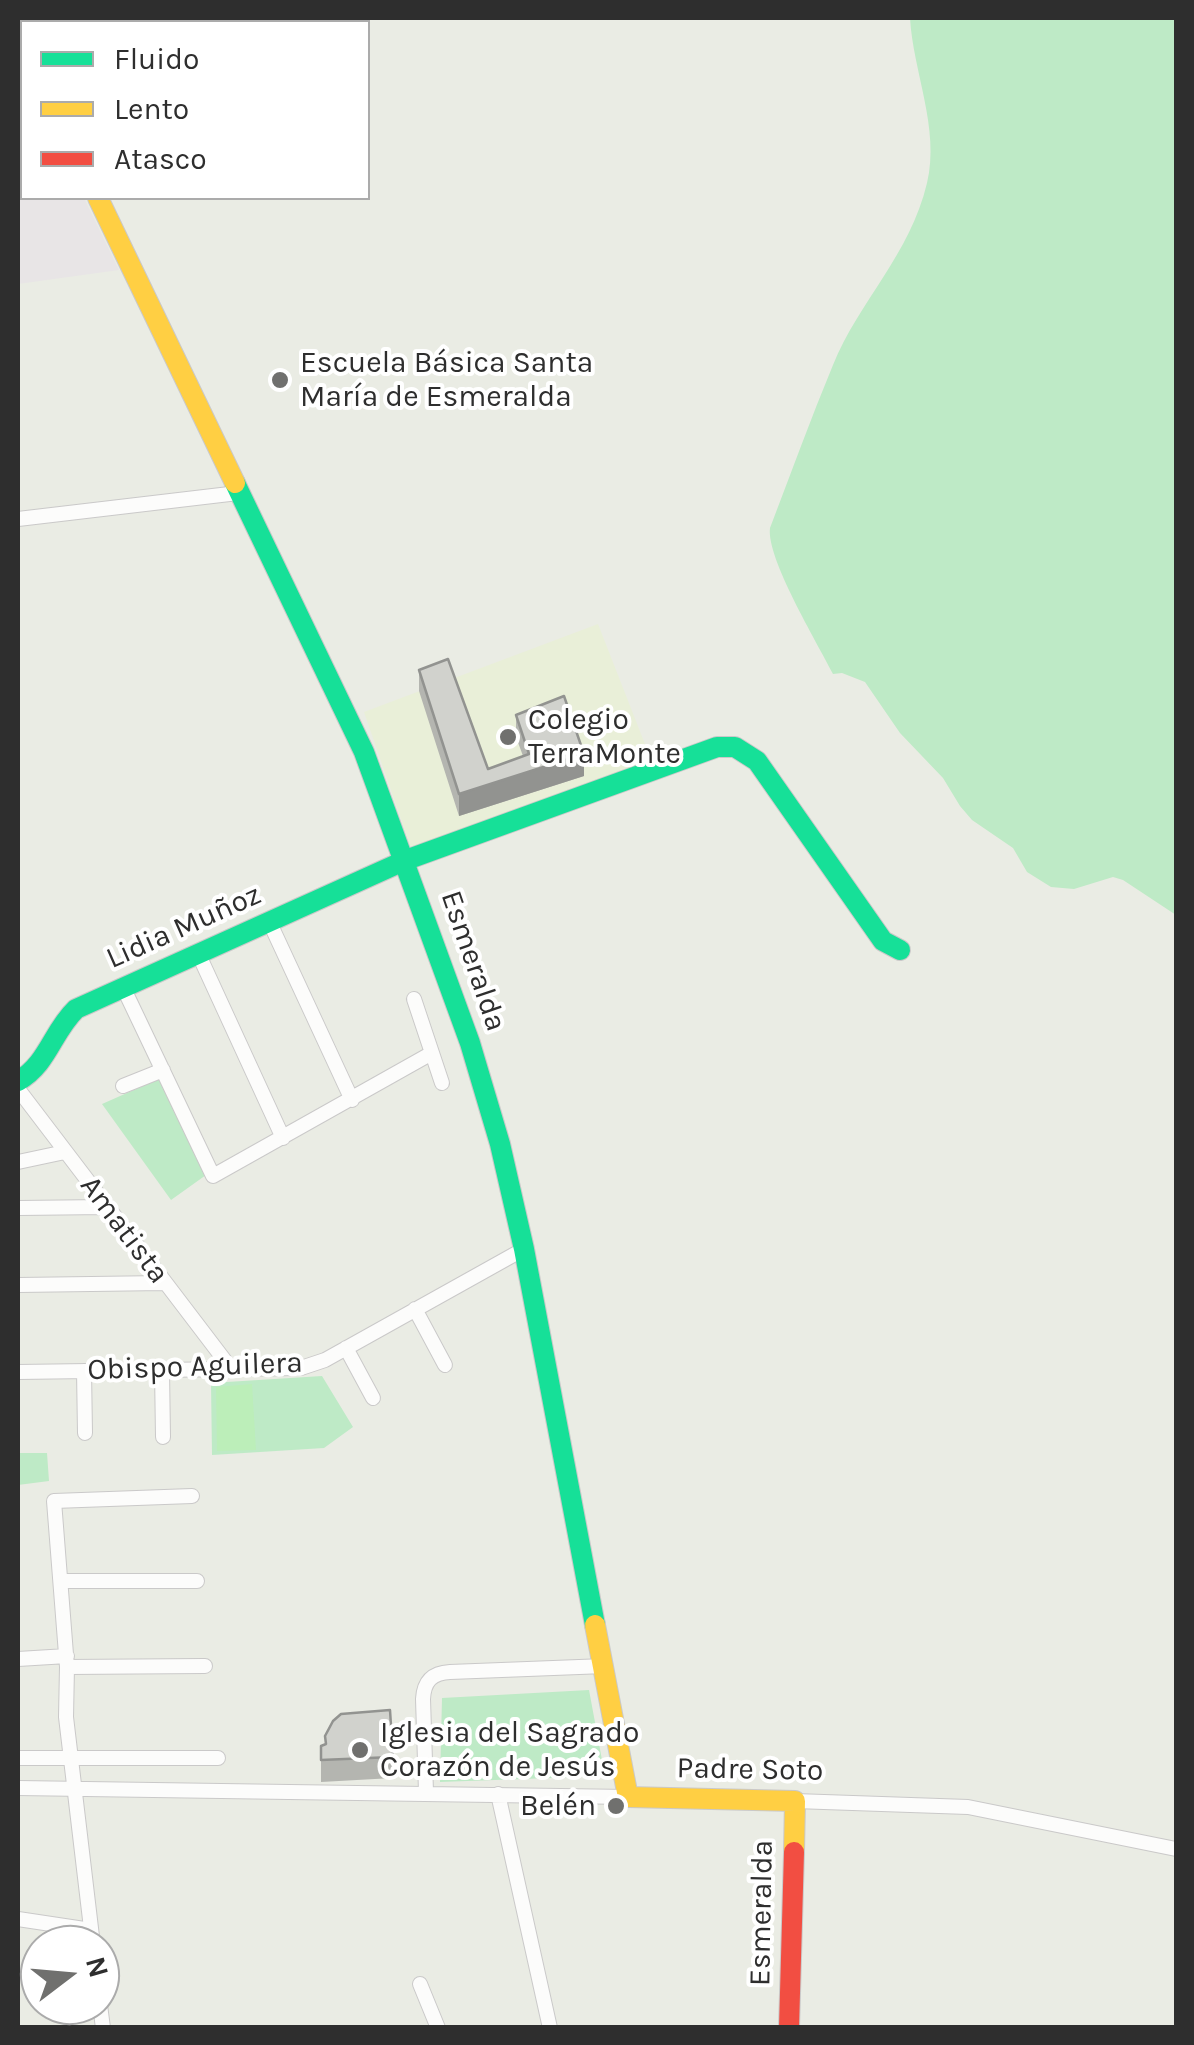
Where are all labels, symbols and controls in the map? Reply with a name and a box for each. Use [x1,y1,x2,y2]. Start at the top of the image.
legend [20,20,370,200]
text: Fluido [114,41,199,77]
text: Lento [114,91,189,127]
text: Atasco [114,141,207,177]
place label: Escuela Básica Santa María de Esmeralda [300,345,593,416]
marker: Escuela Básica Santa María de Esmeralda [269,369,291,391]
place label: Colegio TerraMonte [528,702,681,772]
marker: Colegio TerraMonte [497,726,519,748]
street label: Lidia Muñoz [101,877,267,977]
street label: Esmeralda [432,886,514,1036]
street label: Amatista [72,1169,176,1291]
street label: Obispo Aguilera [87,1345,303,1389]
place label: Iglesia del Sagrado Corazón de Jesús [380,1715,639,1786]
marker: Iglesia del Sagrado Corazón de Jesús [349,1739,371,1761]
street label: Padre Soto [676,1751,824,1789]
place label: Belén [520,1788,596,1824]
marker: Belén [605,1795,627,1817]
street label: Esmeralda [743,1840,781,1986]
north arrow [20,1925,120,2025]
text: N [79,1953,116,1981]

